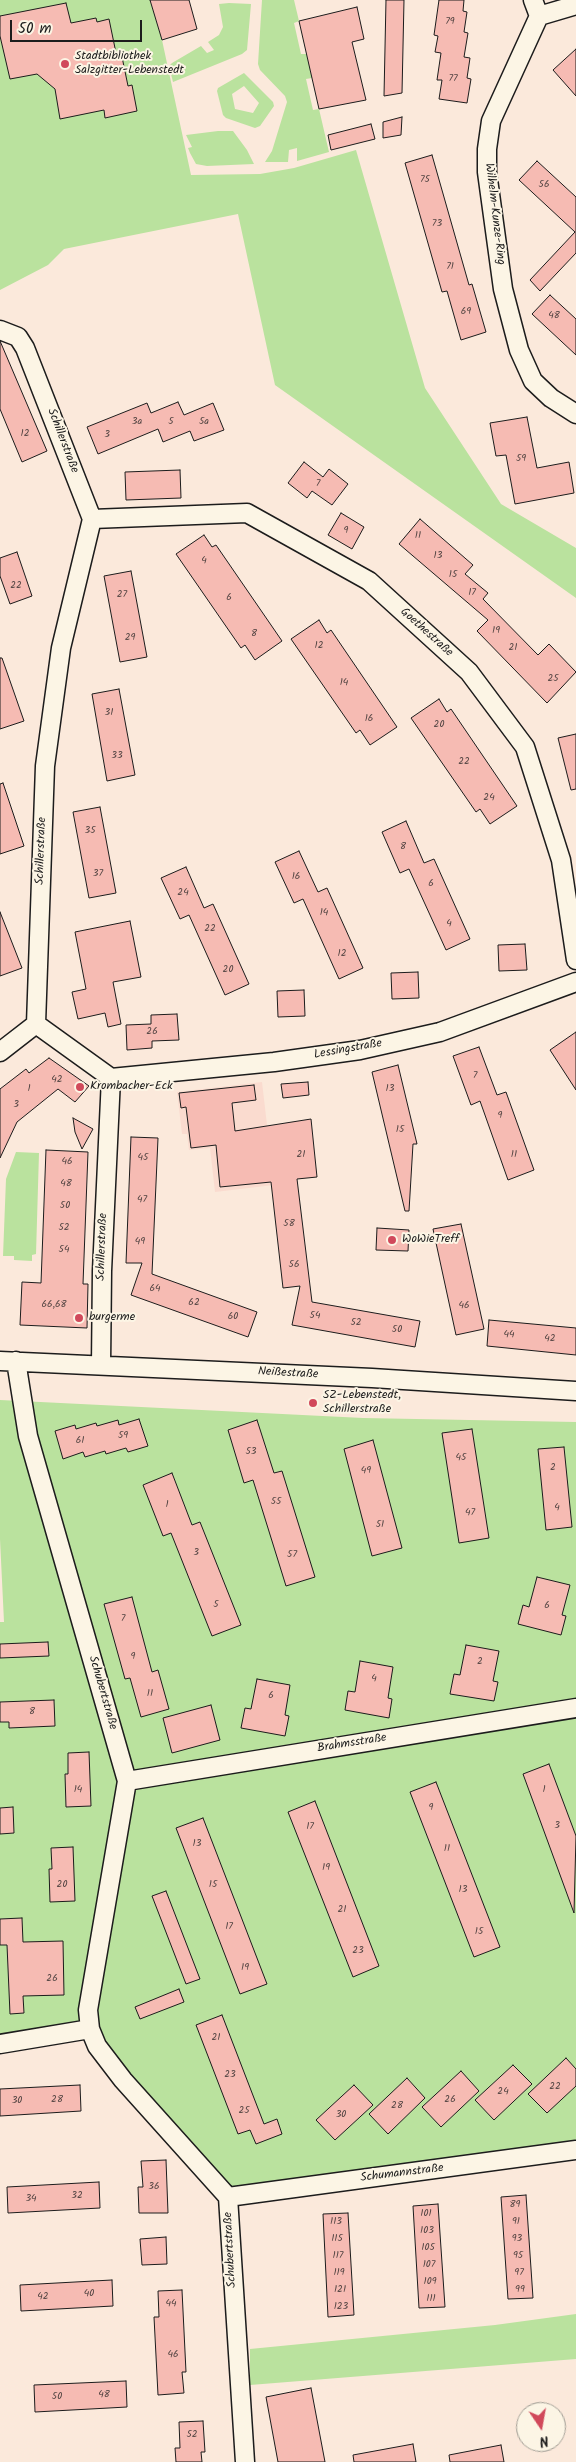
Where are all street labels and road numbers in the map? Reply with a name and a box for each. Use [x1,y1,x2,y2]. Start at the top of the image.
street label: Wilhelm-Kunze-Ring [481,162,507,266]
street label: Schillerstraße [43,407,81,475]
street label: Goethestraße [397,605,455,661]
street label: Schillerstraße [34,817,50,885]
street label: Lessingstraße [313,1037,383,1063]
street label: Schillerstraße [95,1213,111,1281]
street label: Neißestraße [257,1365,319,1383]
street label: Schubertstraße [85,1654,119,1732]
street label: Brahmsstraße [316,1731,388,1757]
street label: Schumannstraße [360,2162,444,2186]
street label: Schubertstraße [222,2212,240,2288]

